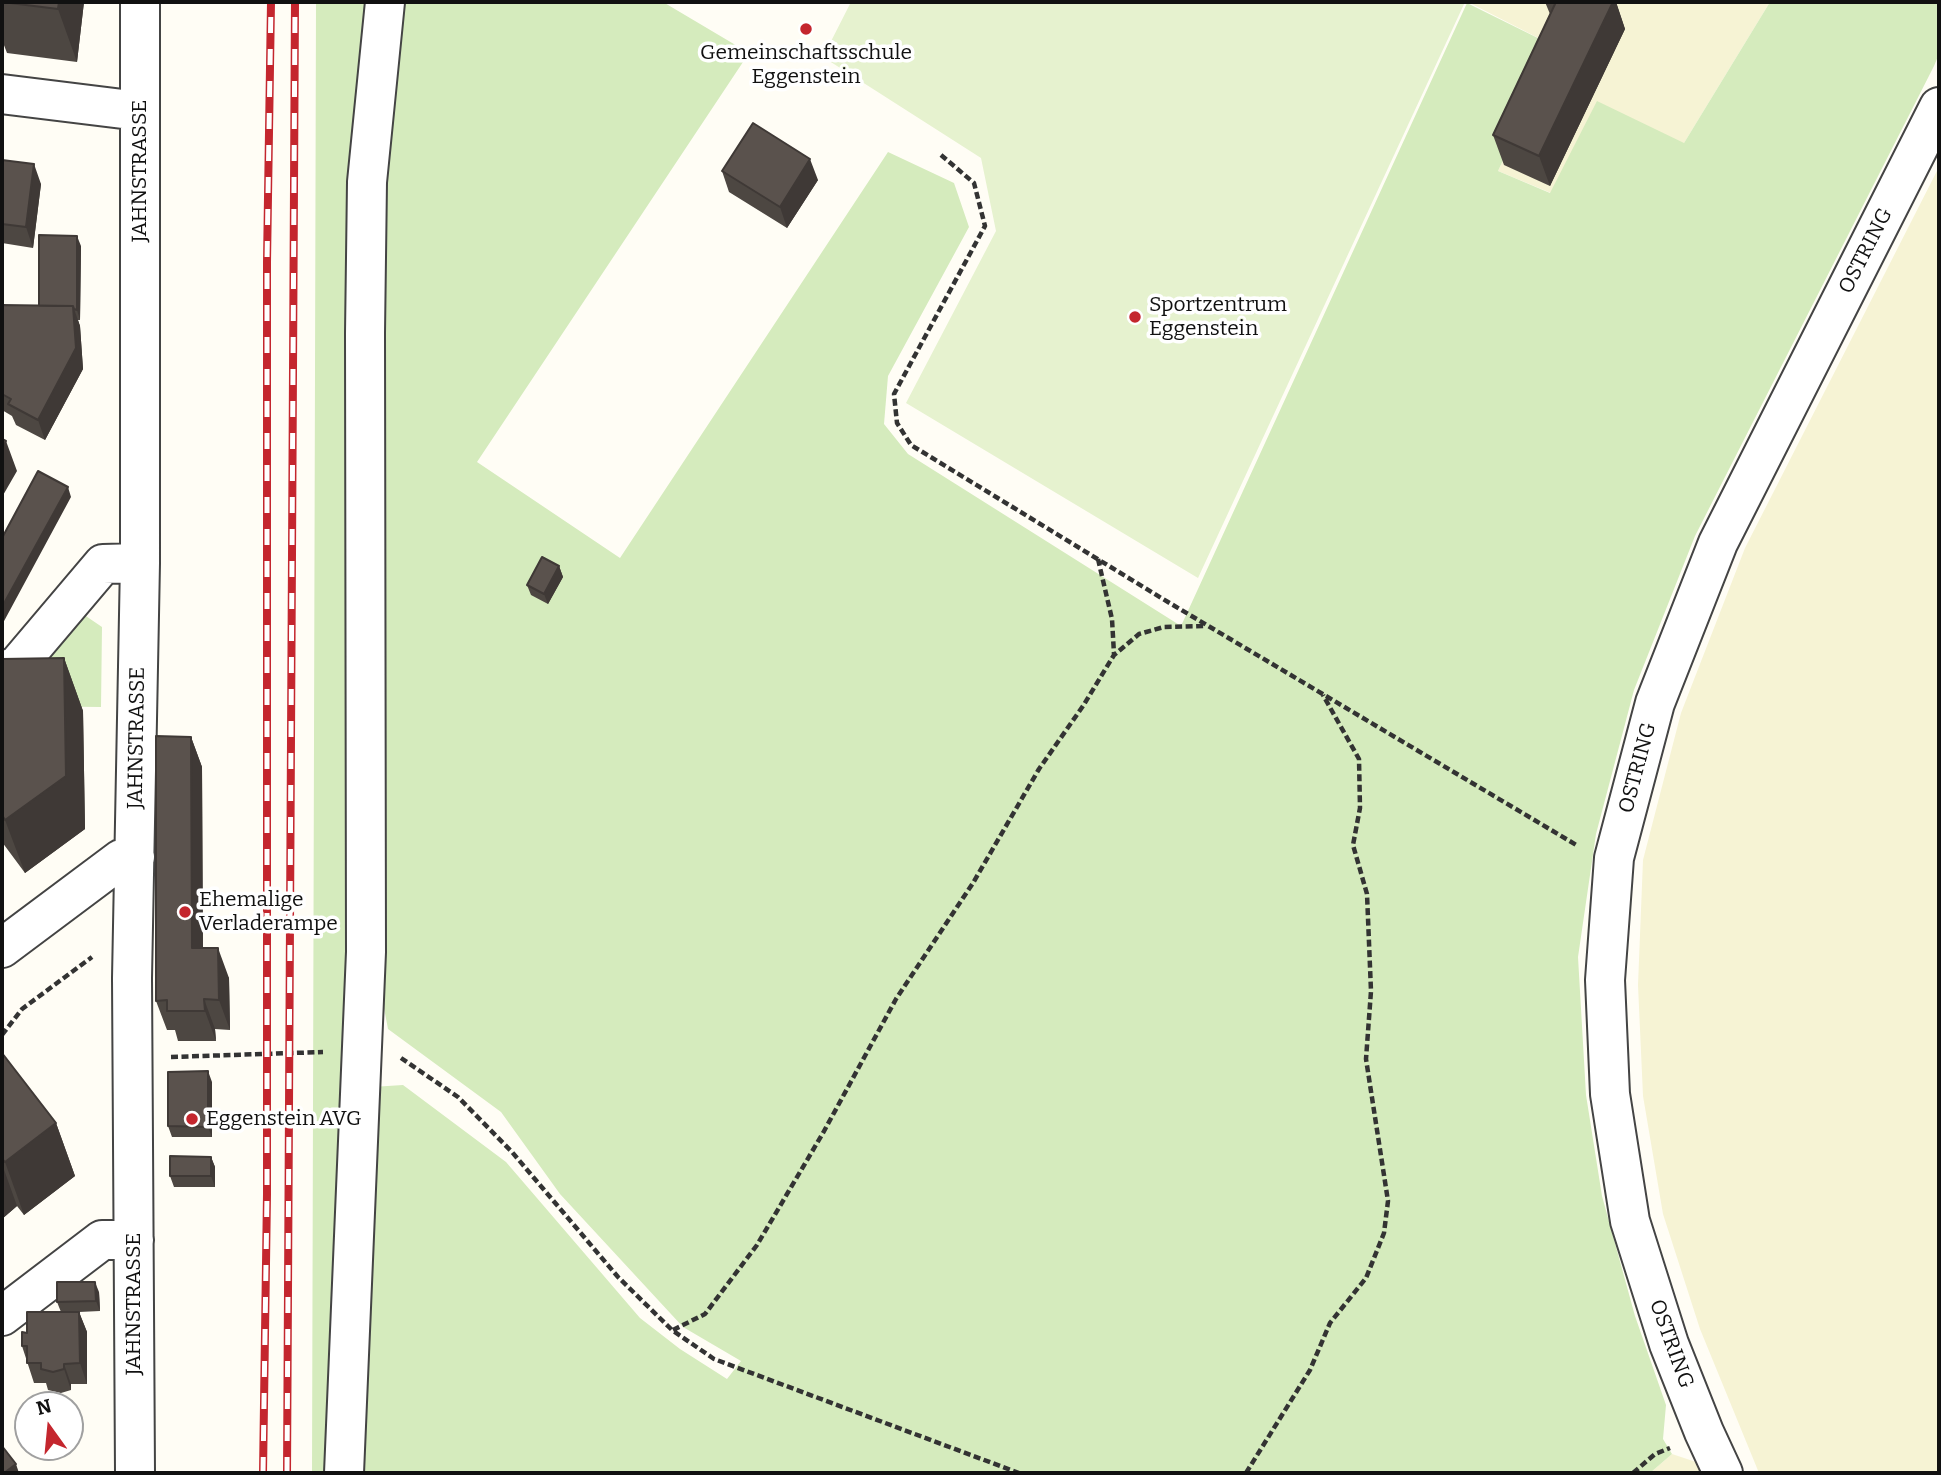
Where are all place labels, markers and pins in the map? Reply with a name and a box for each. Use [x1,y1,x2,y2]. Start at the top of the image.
marker: Gemeinschaftsschule Eggenstein [798,21,814,37]
place label: Gemeinschaftsschule Eggenstein [700,40,912,90]
place label: Sportzentrum Eggenstein [1149,292,1287,342]
marker: Sportzentrum Eggenstein [1127,309,1143,325]
place label: Ehemalige Verladerampe [199,887,338,937]
marker: Ehemalige Verladerampe [177,904,193,920]
place label: Eggenstein AVG [206,1106,361,1132]
marker: Eggenstein AVG [184,1111,200,1127]

